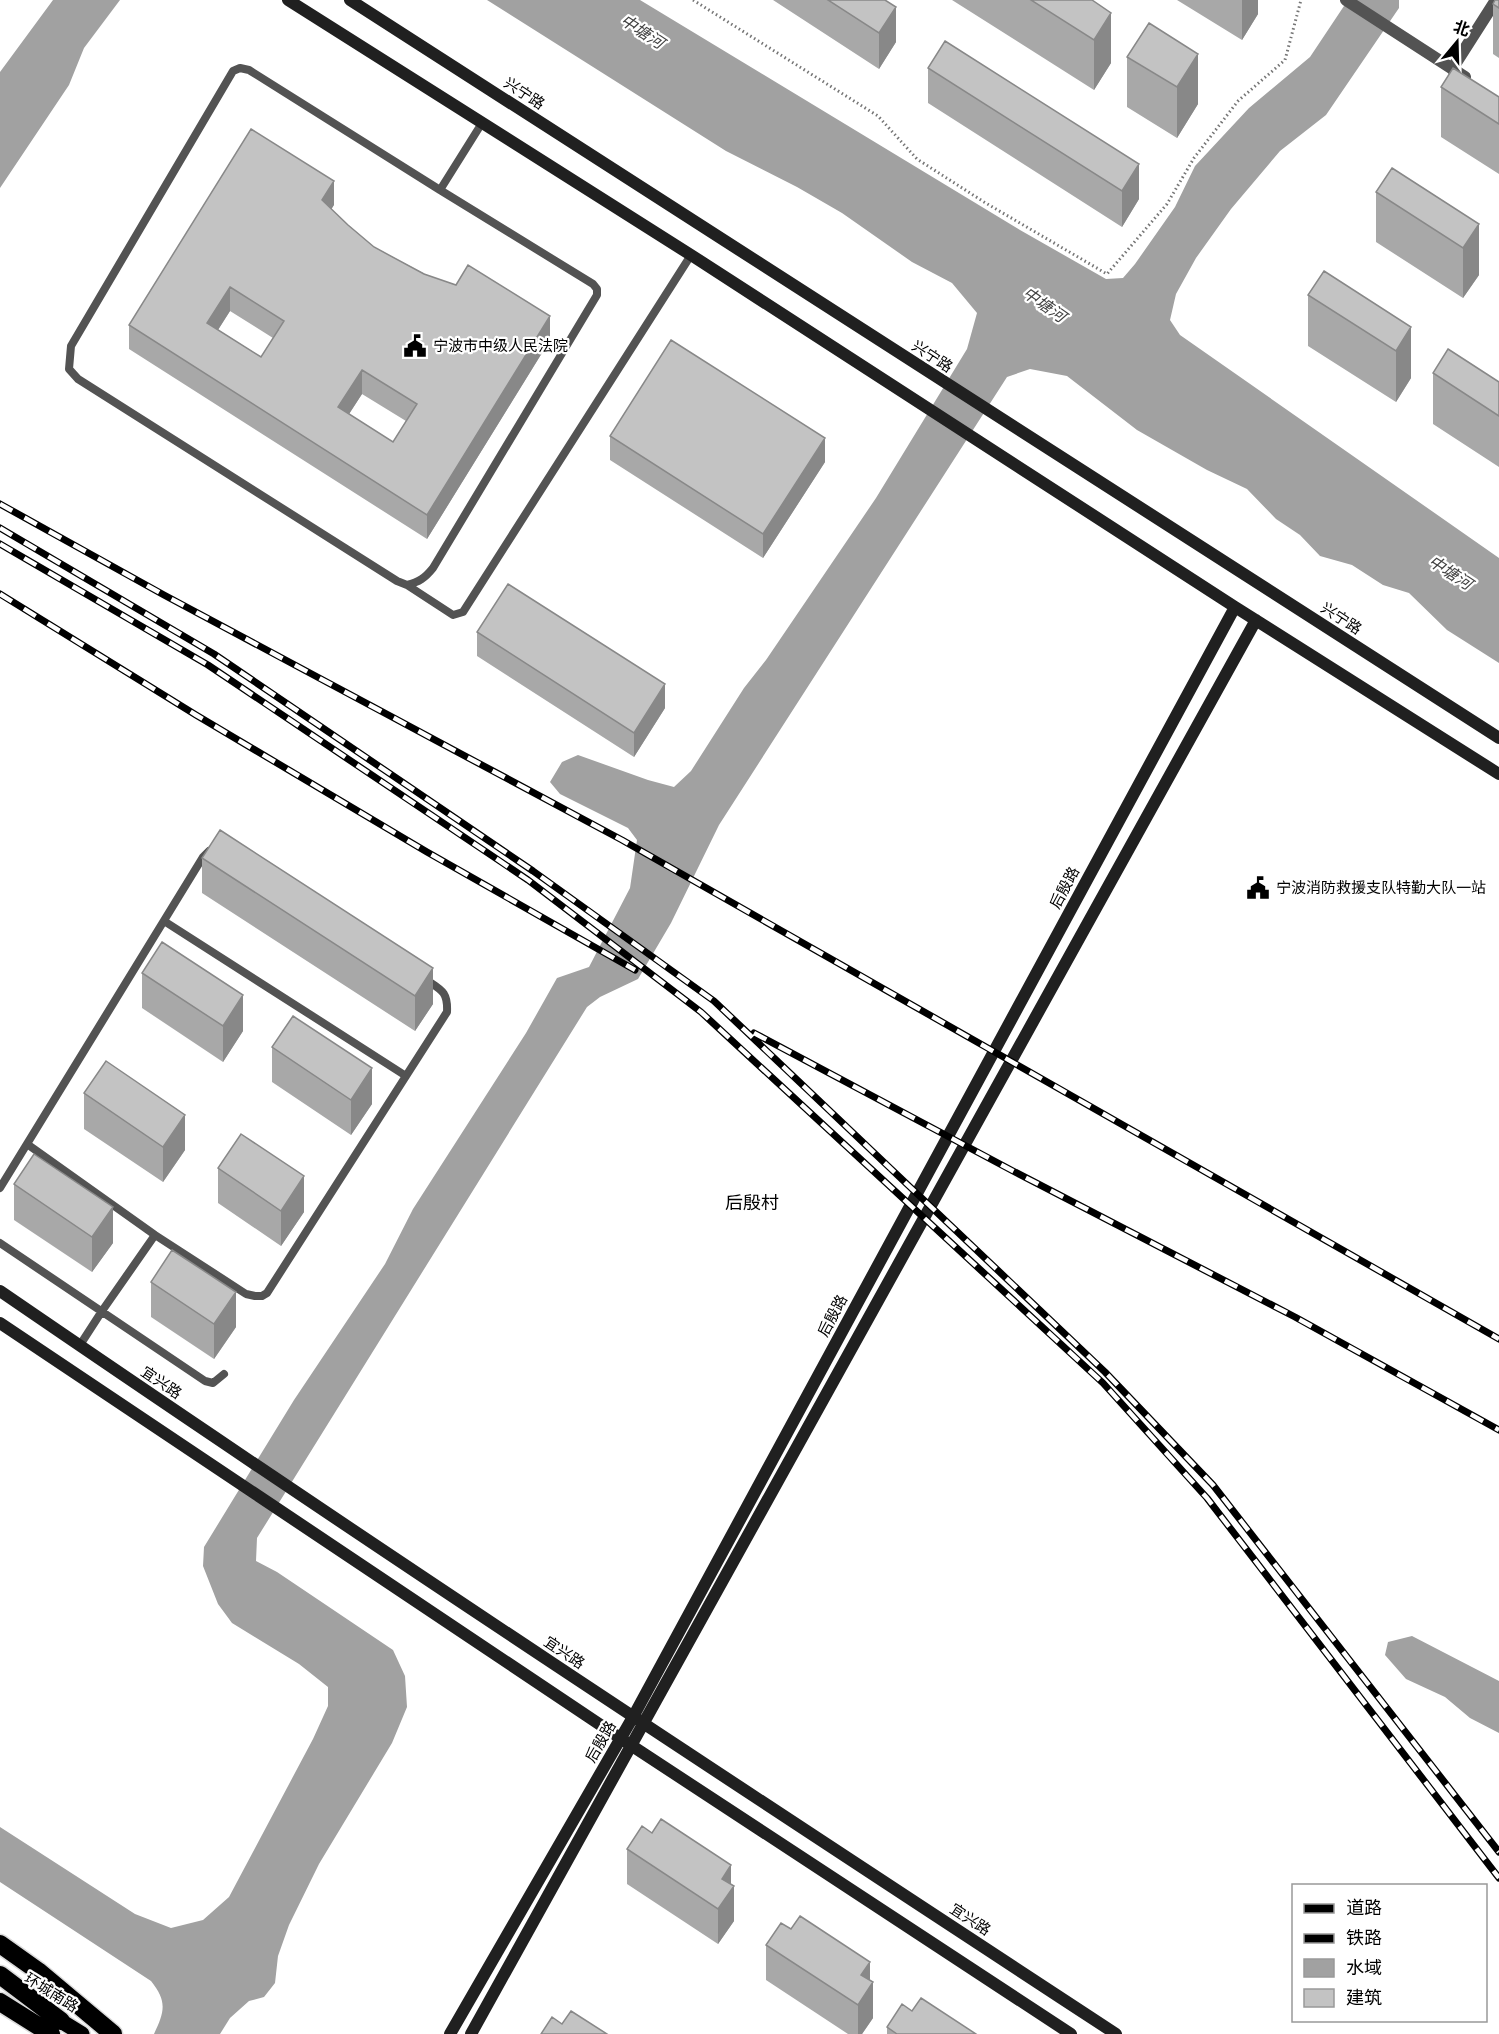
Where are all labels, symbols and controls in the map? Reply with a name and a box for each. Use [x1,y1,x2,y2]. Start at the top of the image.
water label: 中塘河 [616,10,671,56]
north arrow [1427,12,1487,72]
text: 北 [1450,16,1473,42]
street label: 兴宁路 [499,73,549,115]
water label: 中塘河 [1018,282,1072,329]
public building icon: 宁波市中级人民法院 [402,333,428,359]
place label: 宁波市中级人民法院 [433,336,568,357]
street label: 兴宁路 [907,336,957,378]
water label: 中塘河 [1424,551,1479,597]
street label: 兴宁路 [1316,598,1366,640]
street label: 后殷路 [1045,863,1085,913]
public building icon: 宁波消防救援支队特勤大队一站 [1245,875,1271,901]
place label: 宁波消防救援支队特勤大队一站 [1276,878,1486,899]
district label: 后殷村 [725,1191,779,1216]
street label: 后殷路 [813,1291,853,1341]
street label: 宜兴路 [136,1362,186,1404]
street label: 宜兴路 [539,1632,589,1674]
street label: 后殷路 [581,1717,621,1767]
legend [1292,1884,1487,2022]
text: 道路 [1346,1896,1382,1921]
street label: 宜兴路 [945,1899,995,1941]
text: 铁路 [1346,1926,1382,1951]
text: 水域 [1346,1956,1382,1981]
street label: 环城南路 [20,1968,82,2018]
text: 建筑 [1346,1986,1382,2011]

